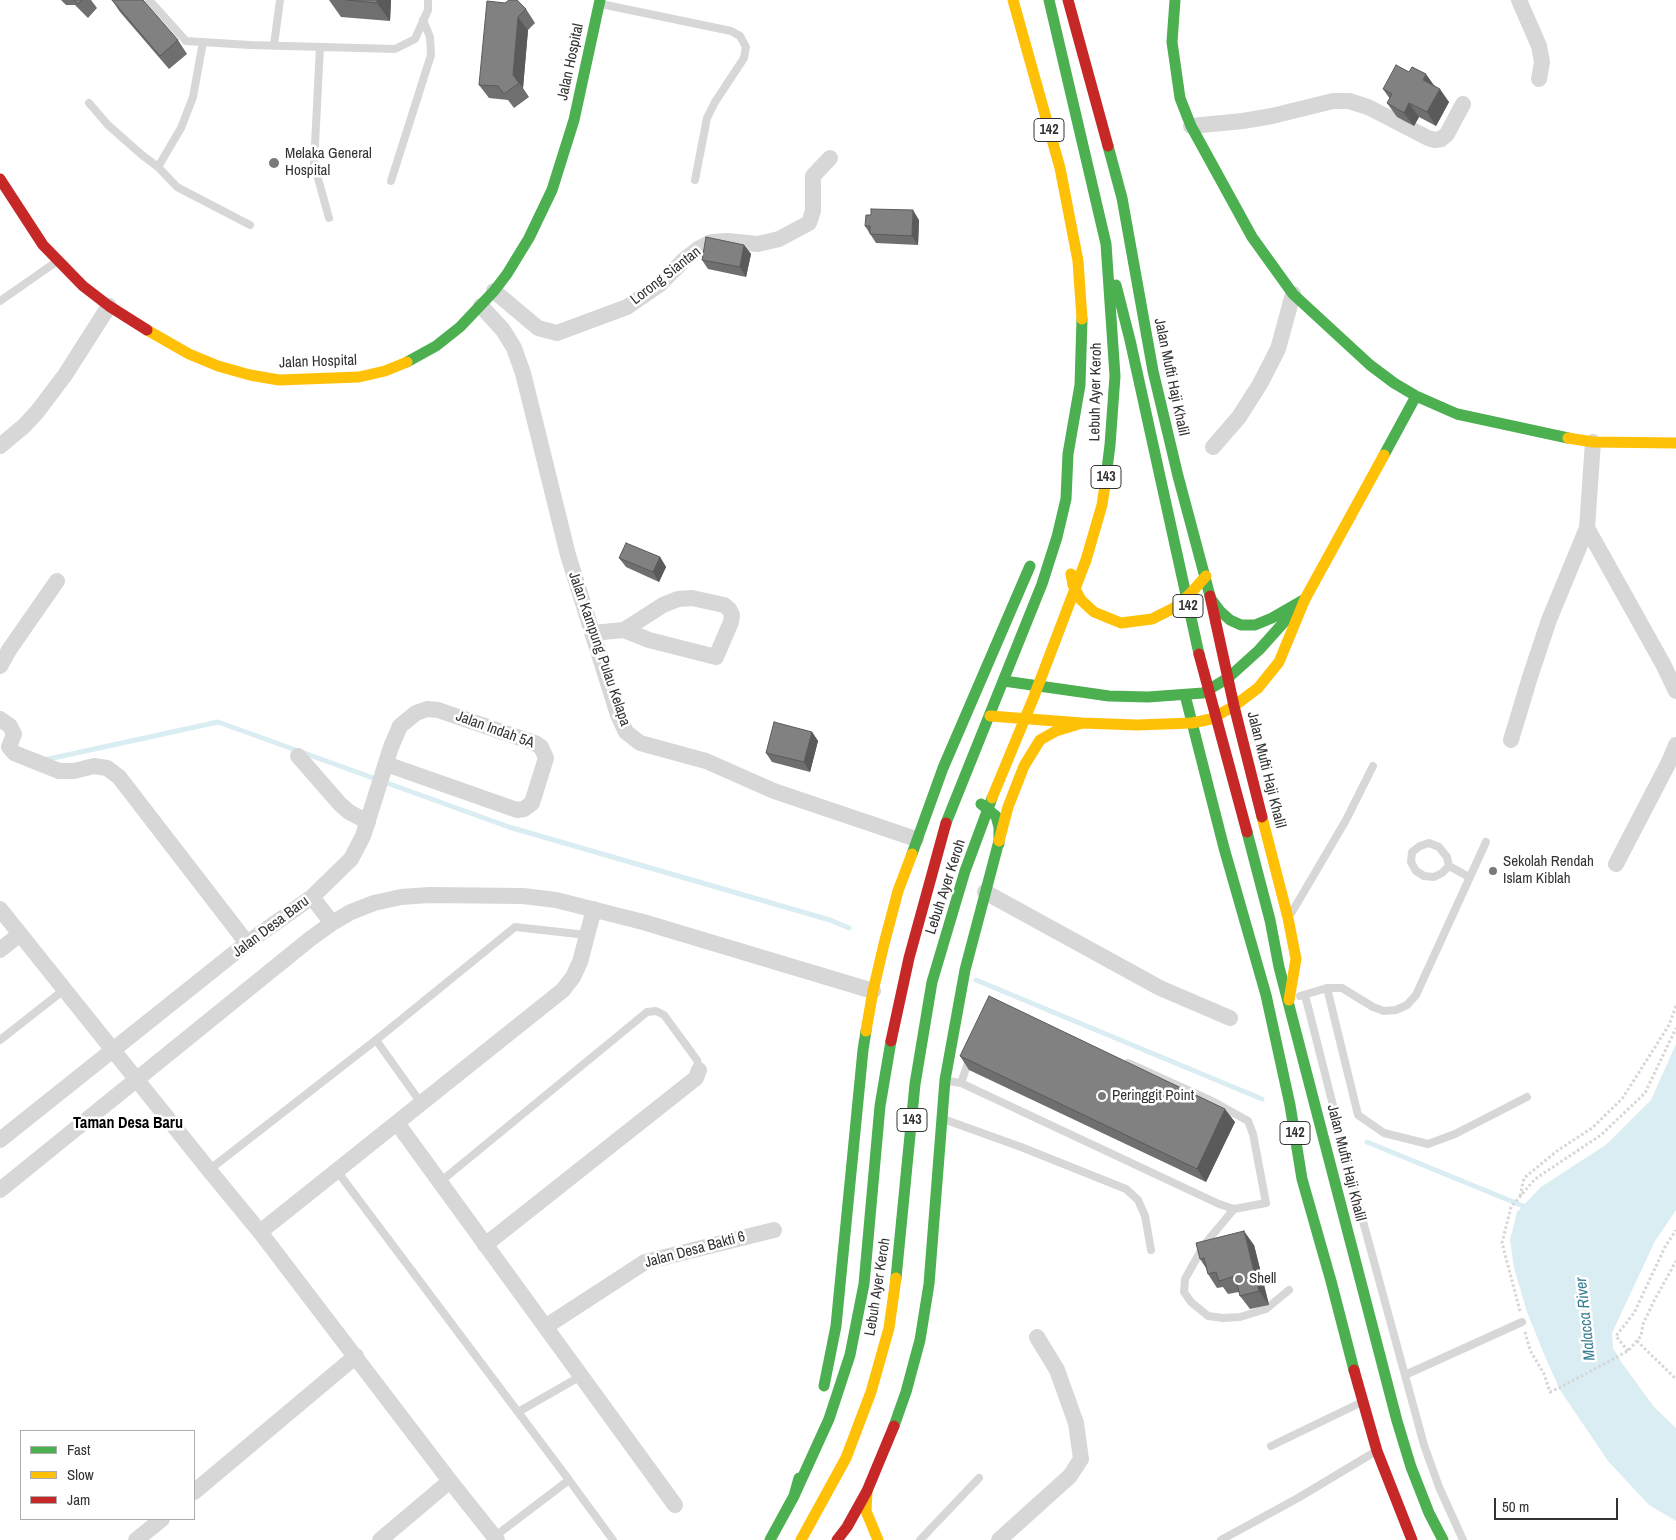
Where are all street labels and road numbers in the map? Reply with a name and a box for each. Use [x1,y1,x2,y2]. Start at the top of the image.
street label: Jalan Hospital [554,22,588,102]
road number: 142 [1034,118,1064,142]
street label: Lorong Siantan [627,243,705,309]
street label: Jalan Mufti Haji Khalil [1150,317,1192,437]
street label: Lebuh Ayer Keroh [1086,342,1106,442]
street label: Jalan Hospital [279,352,357,372]
road number: 143 [1091,466,1121,488]
street label: Jalan Kampung Pulau Kelapa [564,569,634,729]
road number: 142 [1173,594,1203,618]
street label: Jalan Indah 5A [453,708,537,752]
street label: Jalan Mufti Haji Khalil [1243,710,1289,830]
street label: Lebuh Ayer Keroh [922,837,970,937]
street label: Jalan Desa Baru [229,892,313,962]
street label: Jalan Mufti Haji Khalil [1323,1103,1369,1223]
road number: 143 [897,1108,927,1132]
road number: 142 [1280,1122,1310,1144]
street label: Jalan Desa Bakti 6 [643,1228,747,1272]
street label: Lebuh Ayer Keroh [861,1237,895,1337]

